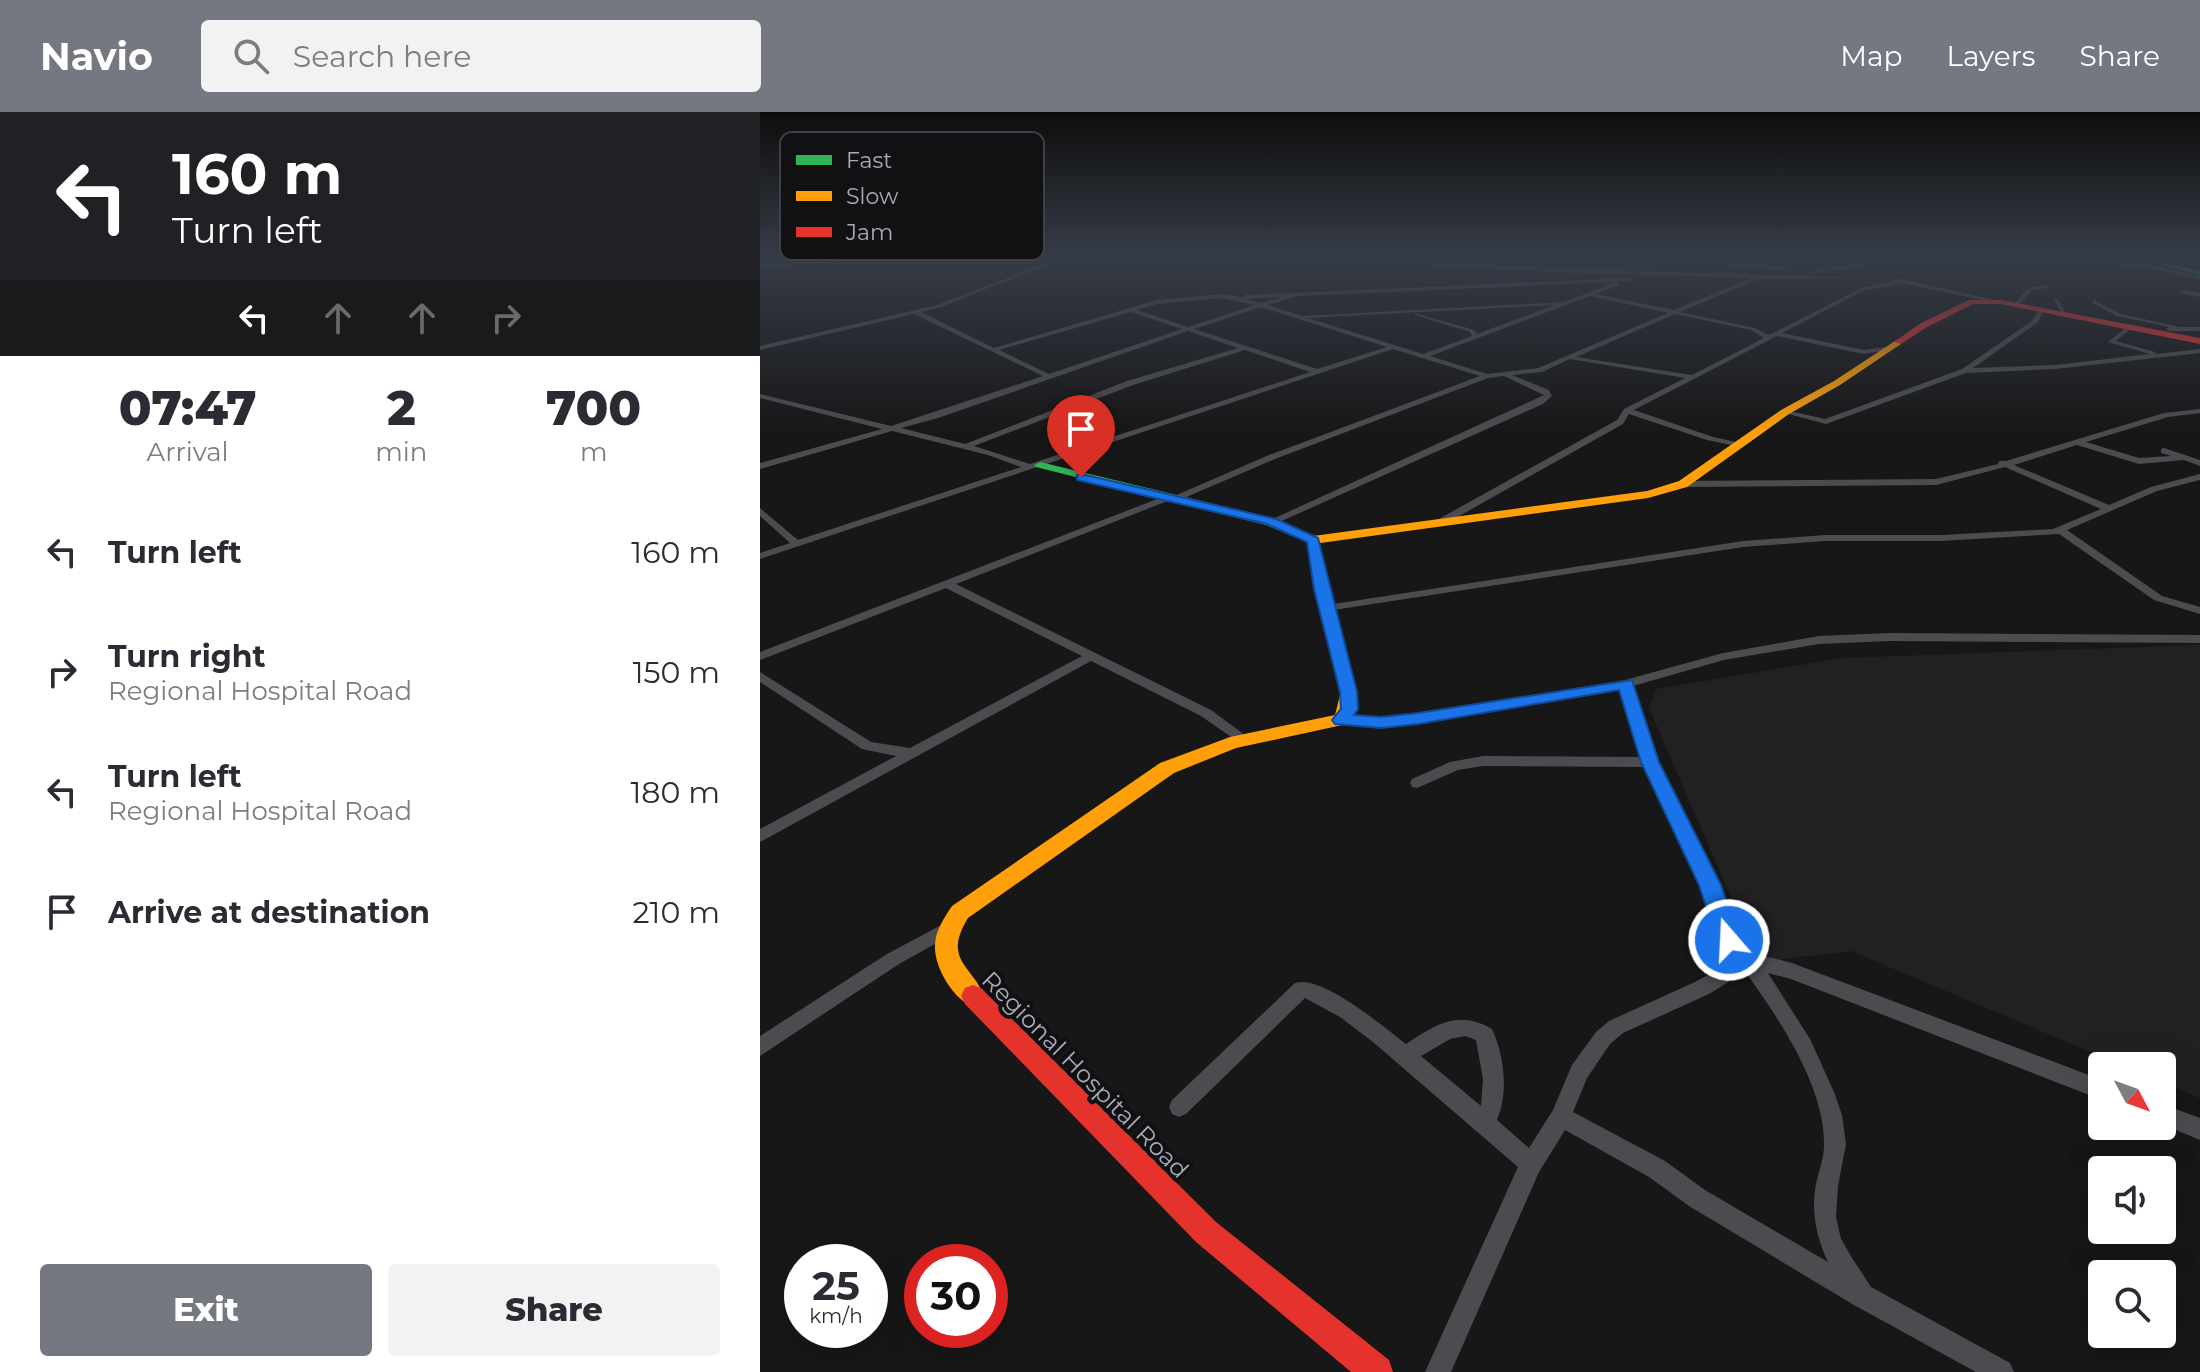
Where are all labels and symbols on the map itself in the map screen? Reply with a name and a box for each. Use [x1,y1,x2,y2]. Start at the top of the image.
legend [780,132,1044,260]
text: Fast [846,147,892,174]
text: Slow [846,183,899,210]
text: Jam [845,219,893,246]
pin [1047,395,1115,477]
position arrow [1687,898,1771,982]
street label: Regional Hospital Road [976,965,1195,1184]
north arrow [2088,1052,2176,1140]
speed limit sign: 30 [904,1244,1008,1348]

